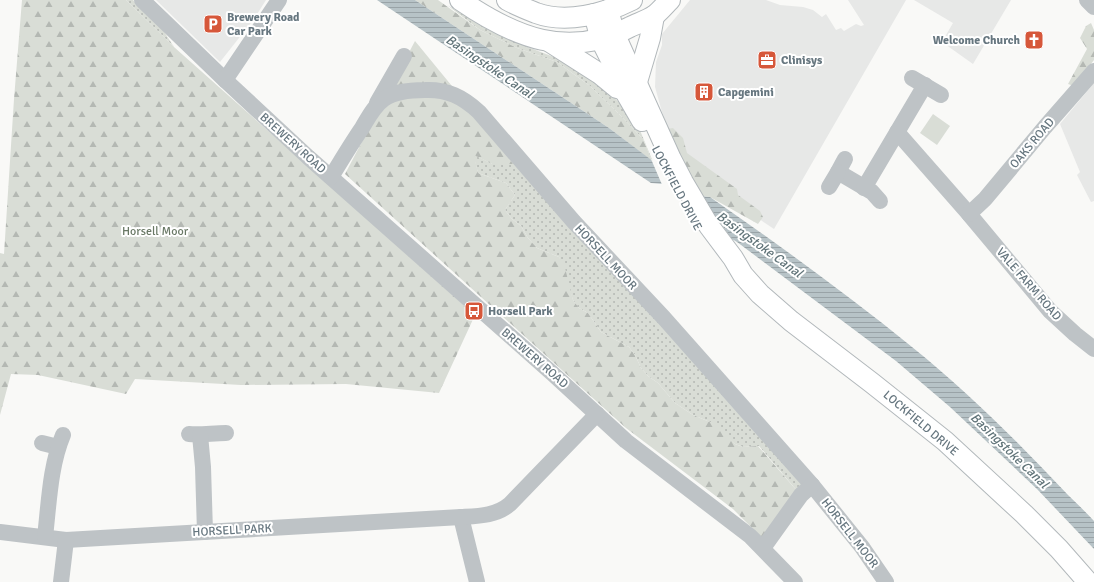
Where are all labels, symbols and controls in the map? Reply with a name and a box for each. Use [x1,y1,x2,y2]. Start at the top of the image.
place label: Brewery Road Car Park [227,10,300,39]
parking icon: Brewery Road Car Park [202,13,224,35]
church icon: Welcome Church [1023,29,1045,51]
water label: Basingstoke Canal [443,32,537,103]
place label: Welcome Church [933,33,1020,48]
office icon: Clinisys [756,49,778,71]
place label: Clinisys [781,53,823,68]
building icon: Capgemini [693,81,715,103]
place label: Capgemini [718,85,774,100]
street label: BREWERY ROAD [257,110,329,177]
street label: OAKS ROAD [1007,115,1058,172]
street label: LOCKFIELD DRIVE [648,143,705,233]
water label: Basingstoke Canal [713,208,806,282]
street label: HORSELL MOOR [571,221,640,293]
park label: Horsell Moor [122,224,189,239]
street label: VALE FARM ROAD [993,245,1064,324]
bus stop icon: Horsell Park [463,300,485,322]
place label: Horsell Park [488,304,553,319]
street label: BREWERY ROAD [498,325,571,392]
street label: LOCKFIELD DRIVE [880,388,961,459]
water label: Basingstoke Canal [967,410,1052,493]
street label: HORSELL MOOR [818,495,881,571]
street label: HORSELL PARK [192,521,272,540]

